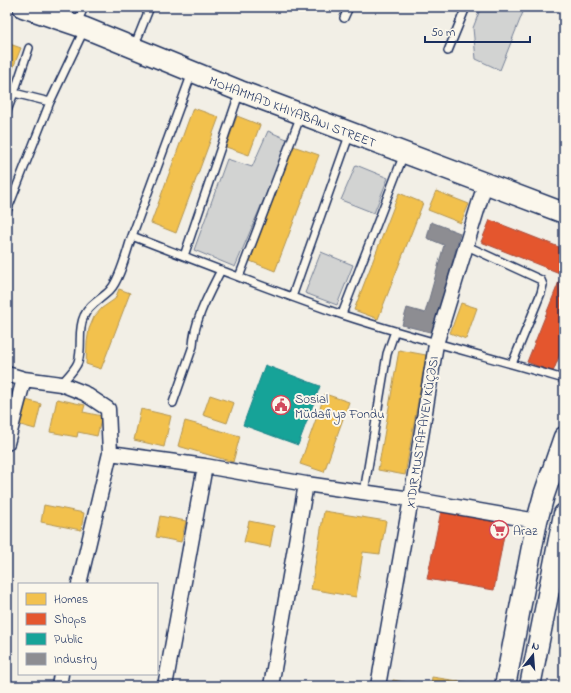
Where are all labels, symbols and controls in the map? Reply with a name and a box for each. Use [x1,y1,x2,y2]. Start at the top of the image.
scale bar [425,18,530,44]
text: 50 m [431,24,455,42]
street label: MOHAMMAD KHIYABANI STREET [206,72,379,153]
street label: XIDIR MUSTAFAYEV KÜÇƏSI [401,355,444,509]
place label: Sosial Müdafiyə Fondu [295,390,385,425]
public building icon: Sosial Müdafiyə Fondu [270,394,292,416]
supermarket icon: Araz [488,519,510,541]
place label: Araz [513,522,538,541]
legend [18,583,158,675]
text: Homes [54,591,88,609]
text: Shops [54,611,86,629]
text: Public [54,631,83,649]
north arrow [513,635,553,675]
text: N [530,638,542,655]
text: Industry [54,651,97,670]

